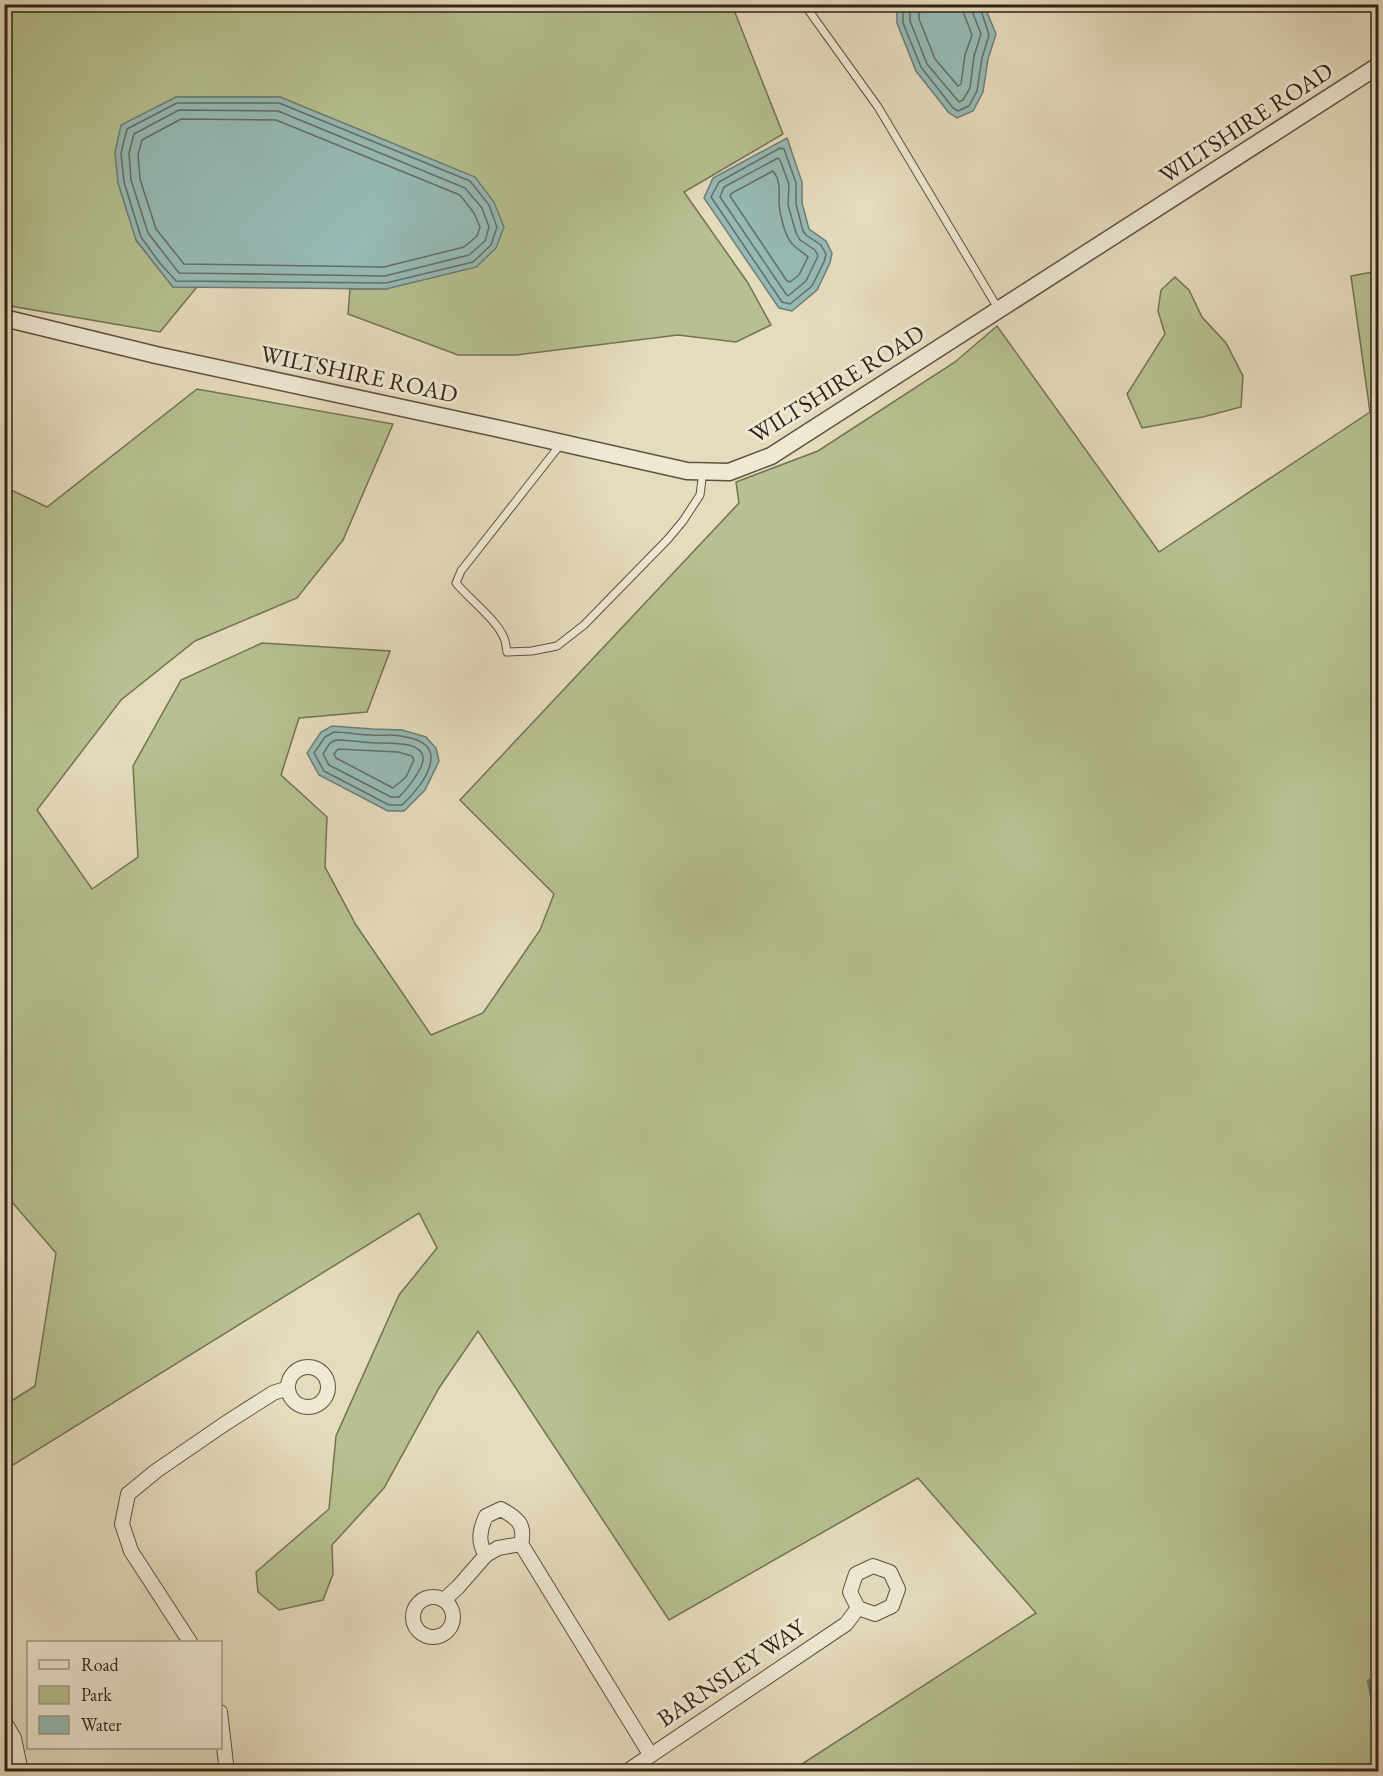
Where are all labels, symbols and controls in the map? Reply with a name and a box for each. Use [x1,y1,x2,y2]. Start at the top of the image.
street label: WILTSHIRE ROAD [1153,55,1338,190]
street label: WILTSHIRE ROAD [743,317,930,450]
street label: WILTSHIRE ROAD [258,337,461,410]
street label: BARNSLEY WAY [651,1611,812,1733]
legend [27,1641,222,1749]
text: Road [81,1653,120,1676]
text: Park [81,1683,112,1706]
text: Water [81,1713,122,1736]

